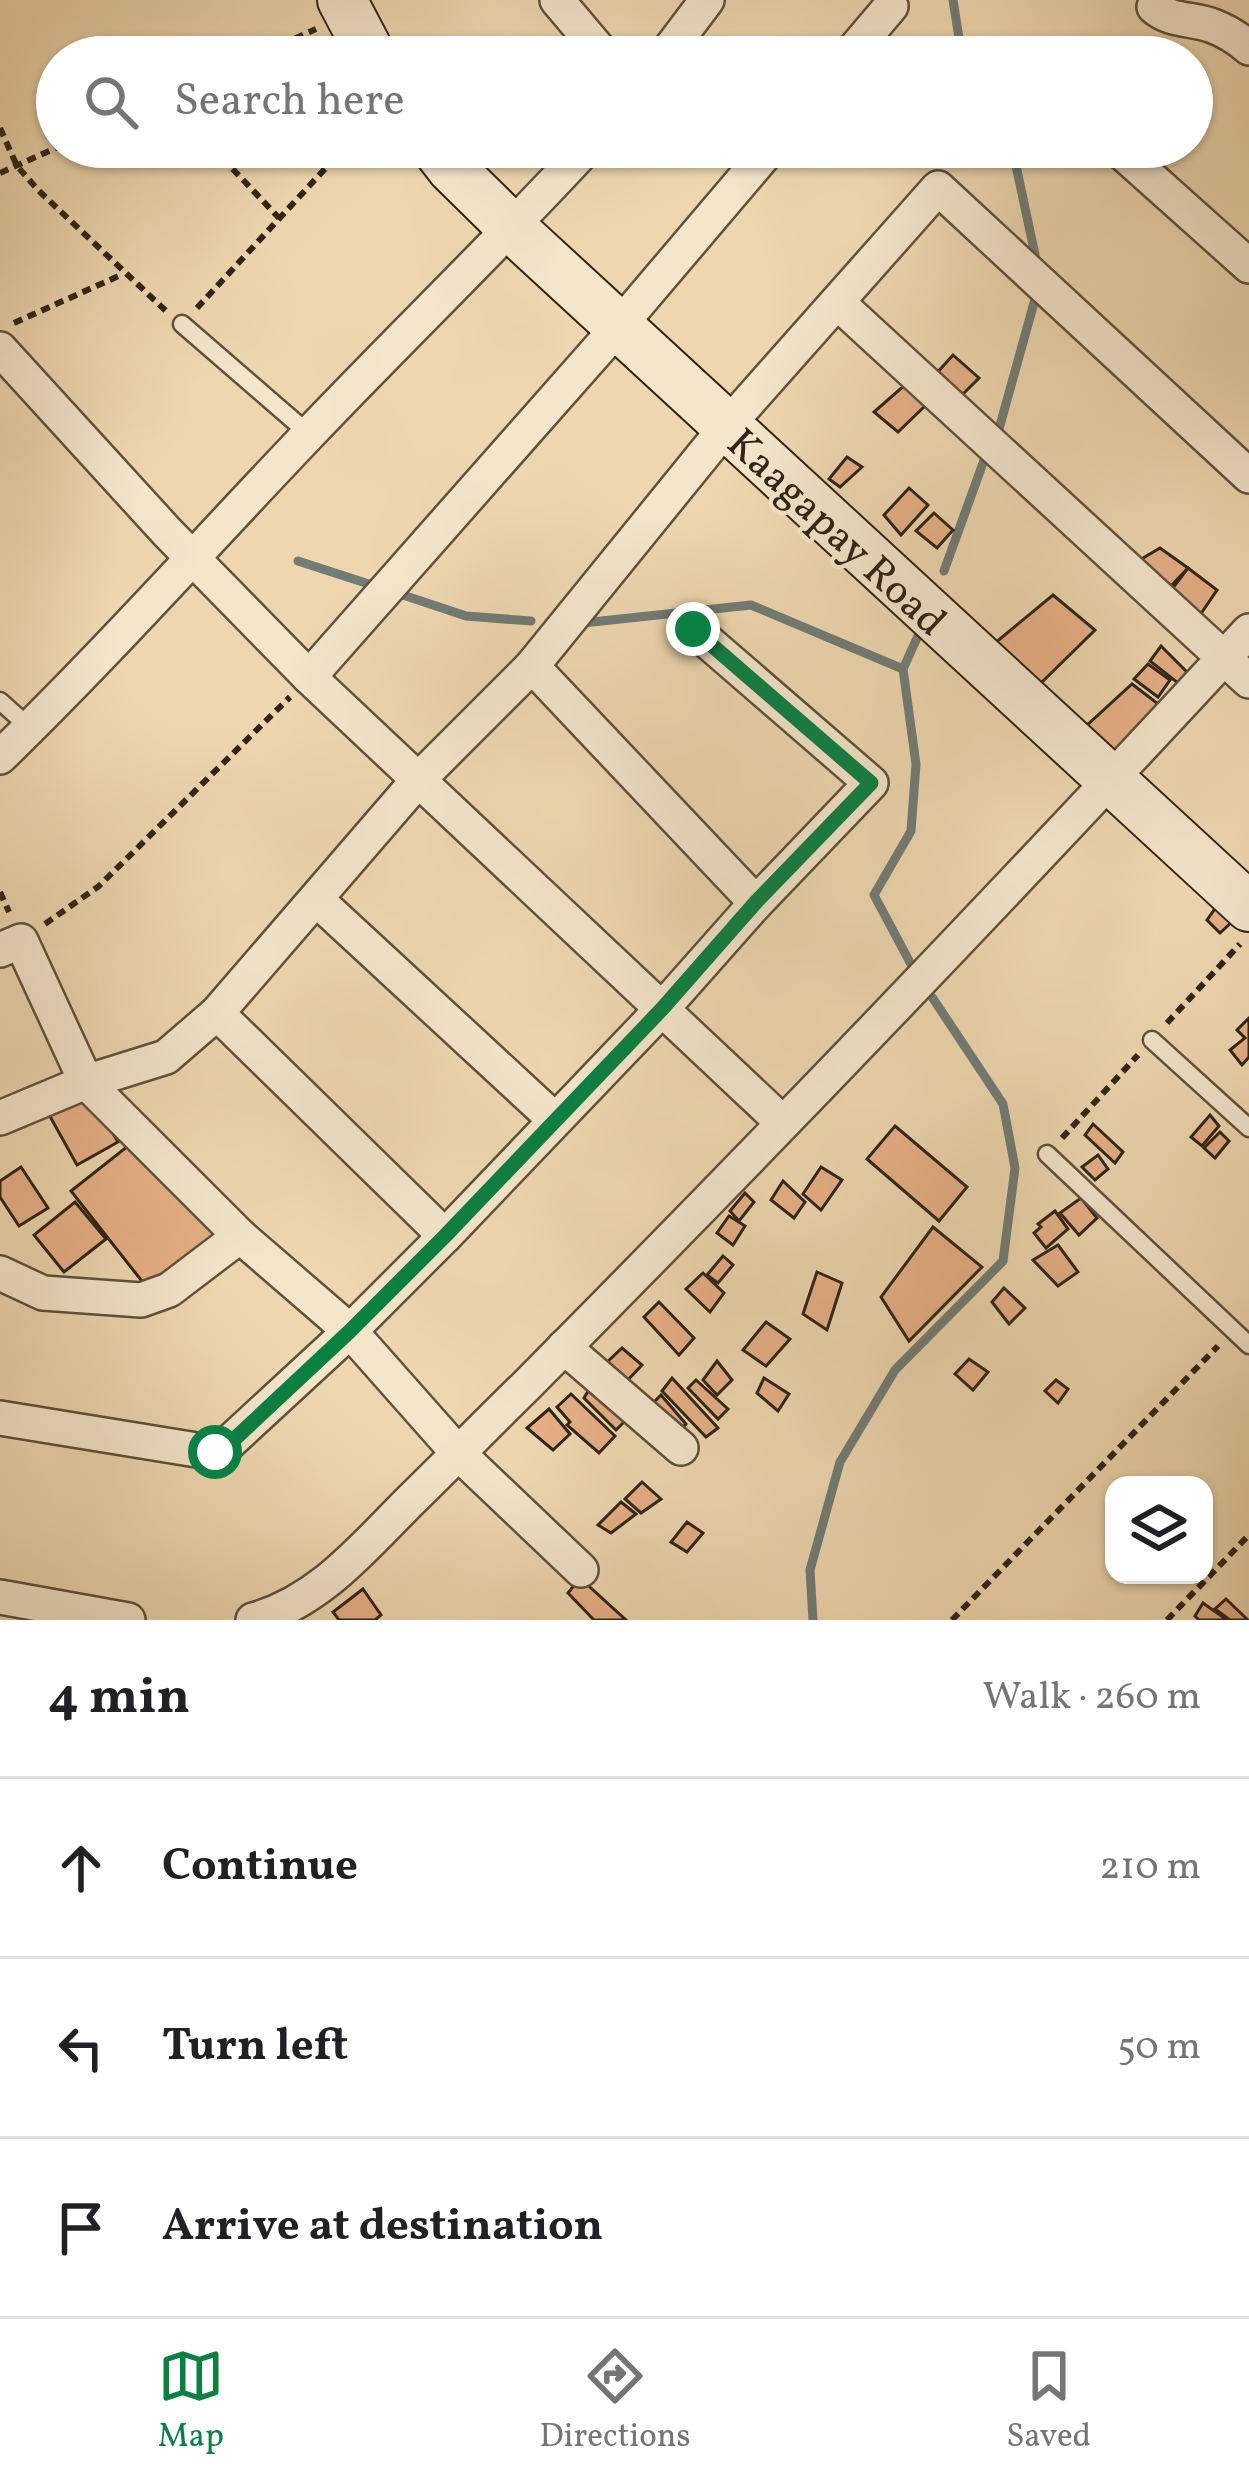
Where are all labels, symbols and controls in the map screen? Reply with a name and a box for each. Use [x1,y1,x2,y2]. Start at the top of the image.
search box [36,36,1213,168]
icon: search [78,69,144,135]
text: Search here [174,71,405,134]
street label: Kaagapay Road [712,417,958,652]
route end [666,602,720,656]
route start [188,1425,242,1479]
map controls [1105,1476,1213,1584]
button: layers [1105,1476,1213,1584]
text: 4 min [48,1663,190,1734]
text: Walk · 260 m [983,1671,1201,1725]
icon: ahead [48,1835,114,1901]
text: Continue [162,1836,358,1899]
text: 210 m [1099,1841,1201,1895]
icon: left [48,2015,114,2081]
text: Turn left [162,2016,348,2079]
text: 50 m [1117,2021,1201,2075]
icon: arrive [48,2195,114,2261]
text: Arrive at destination [162,2196,603,2259]
tab: Map [158,2343,224,2461]
tab: Directions [539,2343,691,2461]
tab: Saved [1006,2343,1091,2461]

